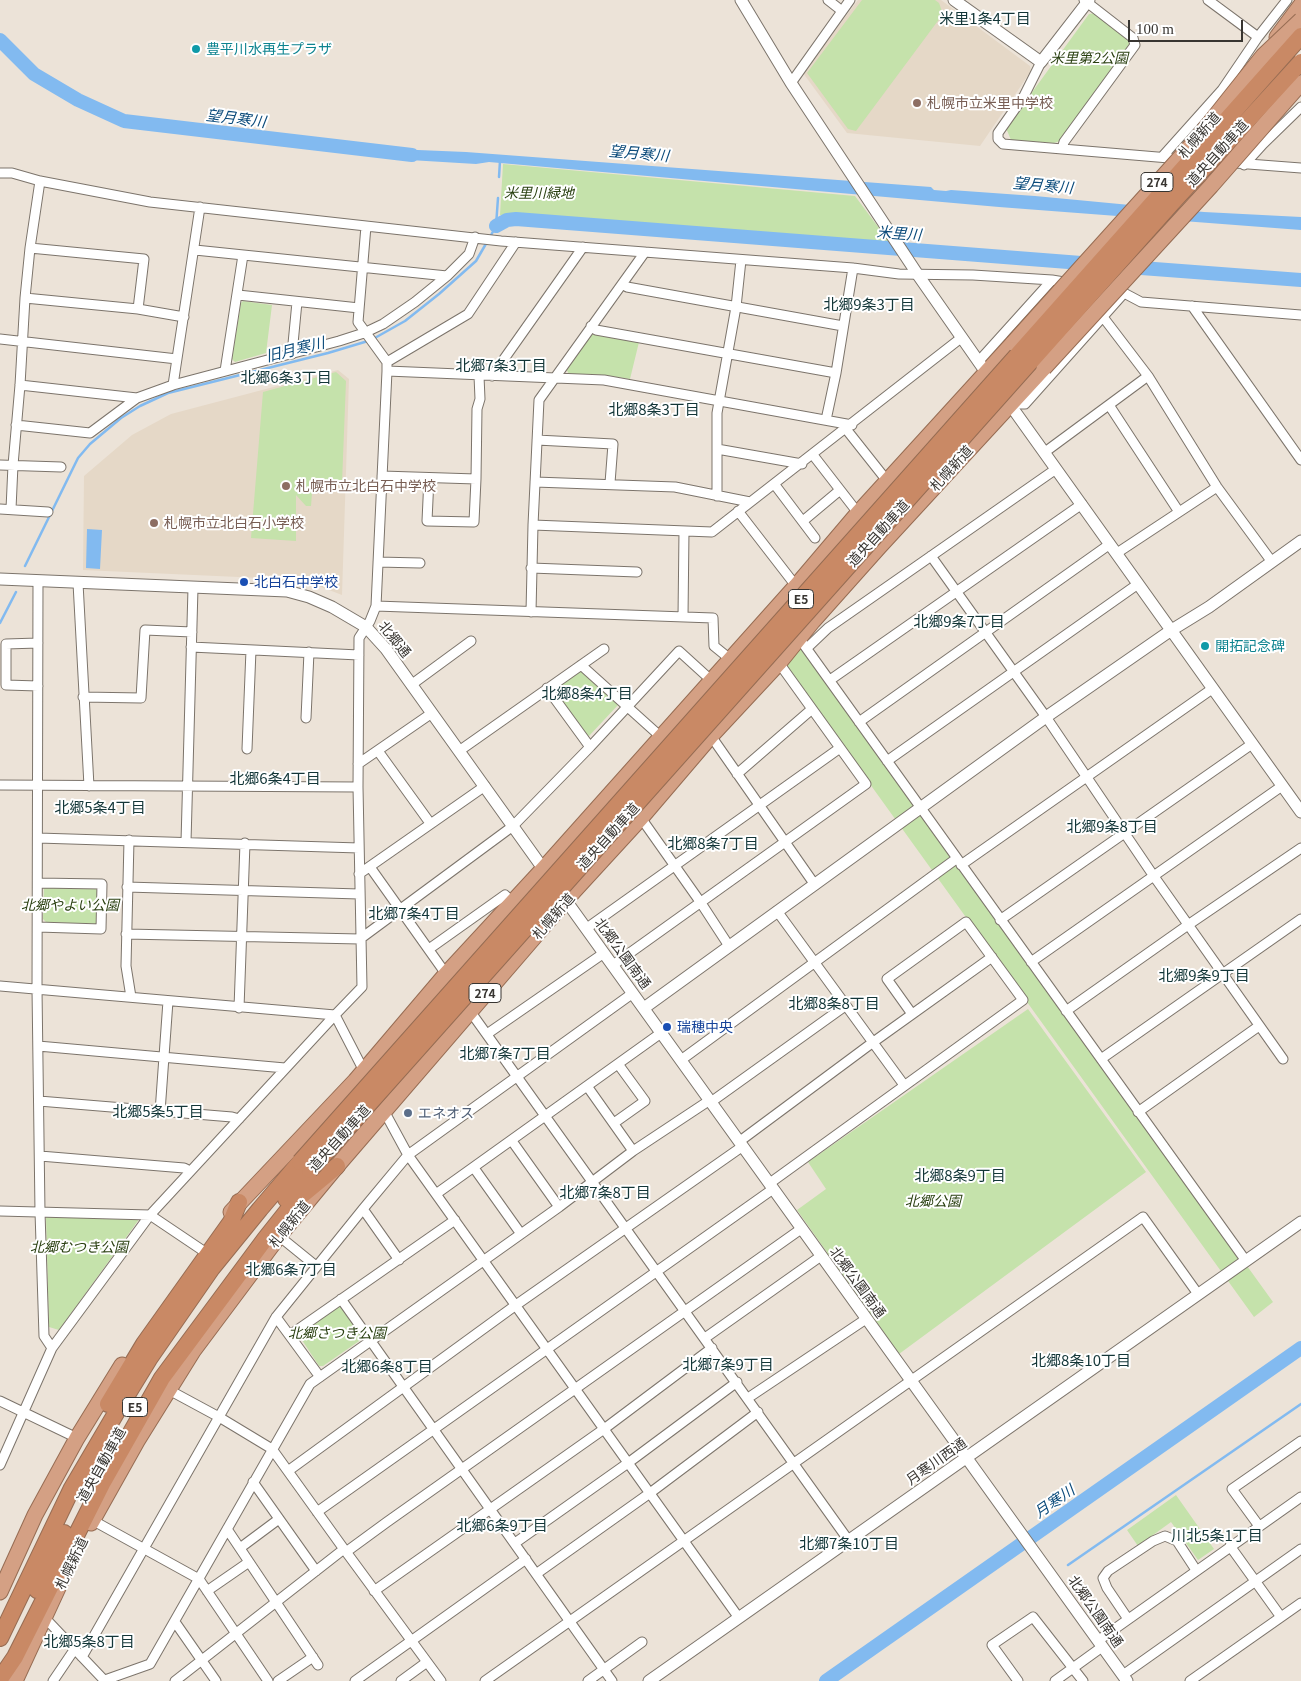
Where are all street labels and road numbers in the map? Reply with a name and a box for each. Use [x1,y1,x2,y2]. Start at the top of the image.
street label: 札幌新道 [1174,108,1224,162]
street label: 道央自動車道 [1183,116,1251,190]
road number: 274 [1141,172,1173,192]
street label: 札幌新道 [926,442,976,494]
street label: 道央自動車道 [844,496,912,570]
road number: E5 [788,590,814,608]
street label: 北郷通 [375,617,415,661]
street label: 道央自動車道 [574,799,642,873]
street label: 札幌新道 [528,889,578,943]
street label: 北郷公園南通 [592,914,654,992]
road number: 274 [469,984,501,1002]
street label: 道央自動車道 [305,1101,373,1175]
street label: 札幌新道 [265,1197,313,1251]
street label: 北郷公園南通 [827,1243,889,1321]
road number: E5 [122,1398,148,1416]
street label: 道央自動車道 [73,1424,129,1506]
street label: 月寒川西通 [903,1434,969,1488]
street label: 札幌新道 [51,1534,91,1592]
street label: 北郷公園南通 [1065,1572,1127,1650]

